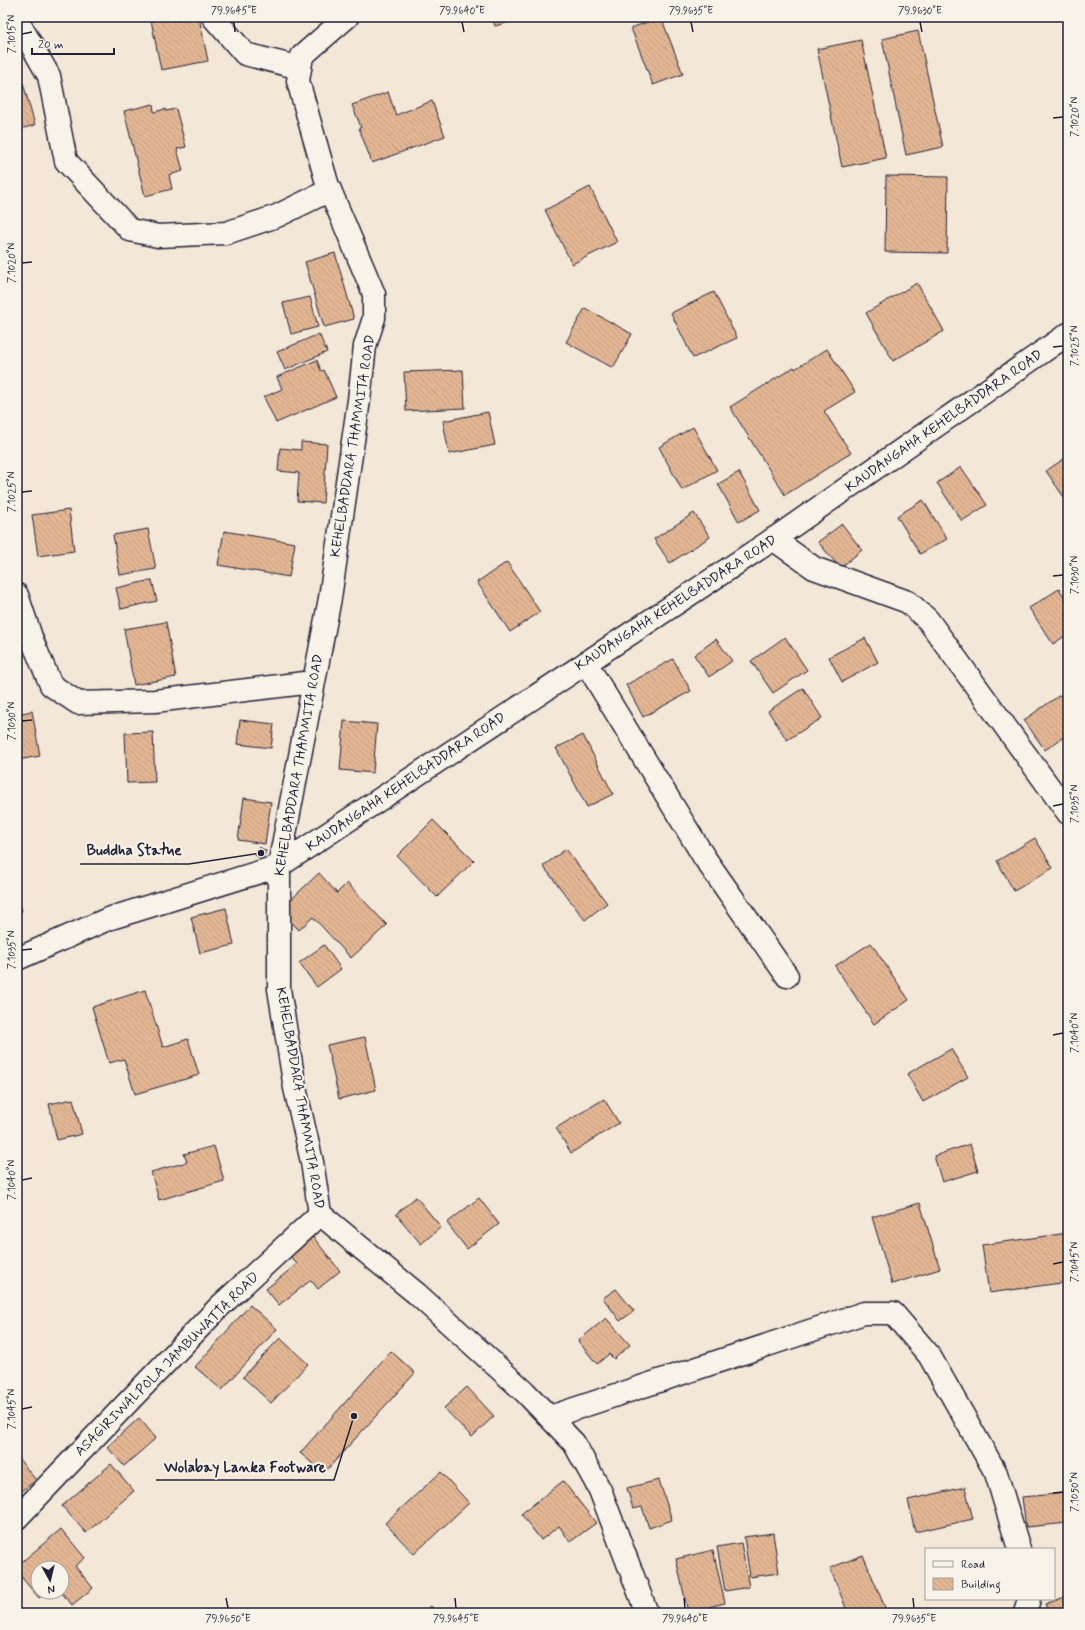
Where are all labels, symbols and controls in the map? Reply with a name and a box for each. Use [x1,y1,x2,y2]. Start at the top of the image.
text: 79.9645°E [211,4,257,18]
text: 79.9640°E [439,4,485,18]
text: 79.9635°E [669,4,713,18]
text: 79.9630°E [898,4,942,18]
text: 7.1015°N [5,14,19,53]
scale bar [32,30,114,56]
text: 20 m [38,37,64,53]
text: 7.1020°N [1068,97,1082,137]
text: 7.1020°N [5,243,19,283]
text: 7.1025°N [1068,325,1082,366]
street label: KEHELBADDARA THAMMITA ROAD [327,334,379,558]
street label: KAUDANGAHA KEHELBADDARA ROAD [842,346,1046,496]
text: 7.1025°N [5,471,19,512]
street label: KAUDANGAHA KEHELBADDARA ROAD [572,531,780,675]
text: 7.1030°N [1068,556,1082,594]
street label: KEHELBADDARA THAMMITA ROAD [271,653,327,877]
text: 7.1030°N [5,702,19,740]
street label: KAUDANGAHA KEHELBADDARA ROAD [303,708,509,856]
text: 7.1035°N [1068,784,1082,823]
callout: Buddha Statue [80,837,189,864]
text: Buddha Statue [86,841,182,861]
text: 7.1035°N [5,930,19,969]
street label: KEHELBADDARA THAMMITA ROAD [272,986,328,1210]
text: 7.1040°N [1068,1013,1082,1053]
text: 7.1040°N [5,1160,19,1200]
text: 7.1045°N [1068,1241,1082,1282]
street label: ASAGIRIWALPOLA JAMBUWATTA ROAD [71,1268,263,1460]
text: 7.1045°N [5,1388,19,1429]
callout: Wolabay Lanka Footware [156,1453,334,1480]
text: Wolabay Lanka Footware [163,1458,326,1478]
text: 7.1050°N [1068,1472,1082,1512]
legend [925,1548,1055,1600]
text: Road [961,1557,985,1573]
north arrow [30,1560,70,1600]
text: Building [961,1577,1001,1594]
text: N [47,1581,56,1596]
text: 79.9650°E [205,1612,251,1626]
text: 79.9645°E [433,1612,479,1626]
text: 79.9640°E [662,1612,708,1626]
text: 79.9635°E [892,1612,936,1626]

